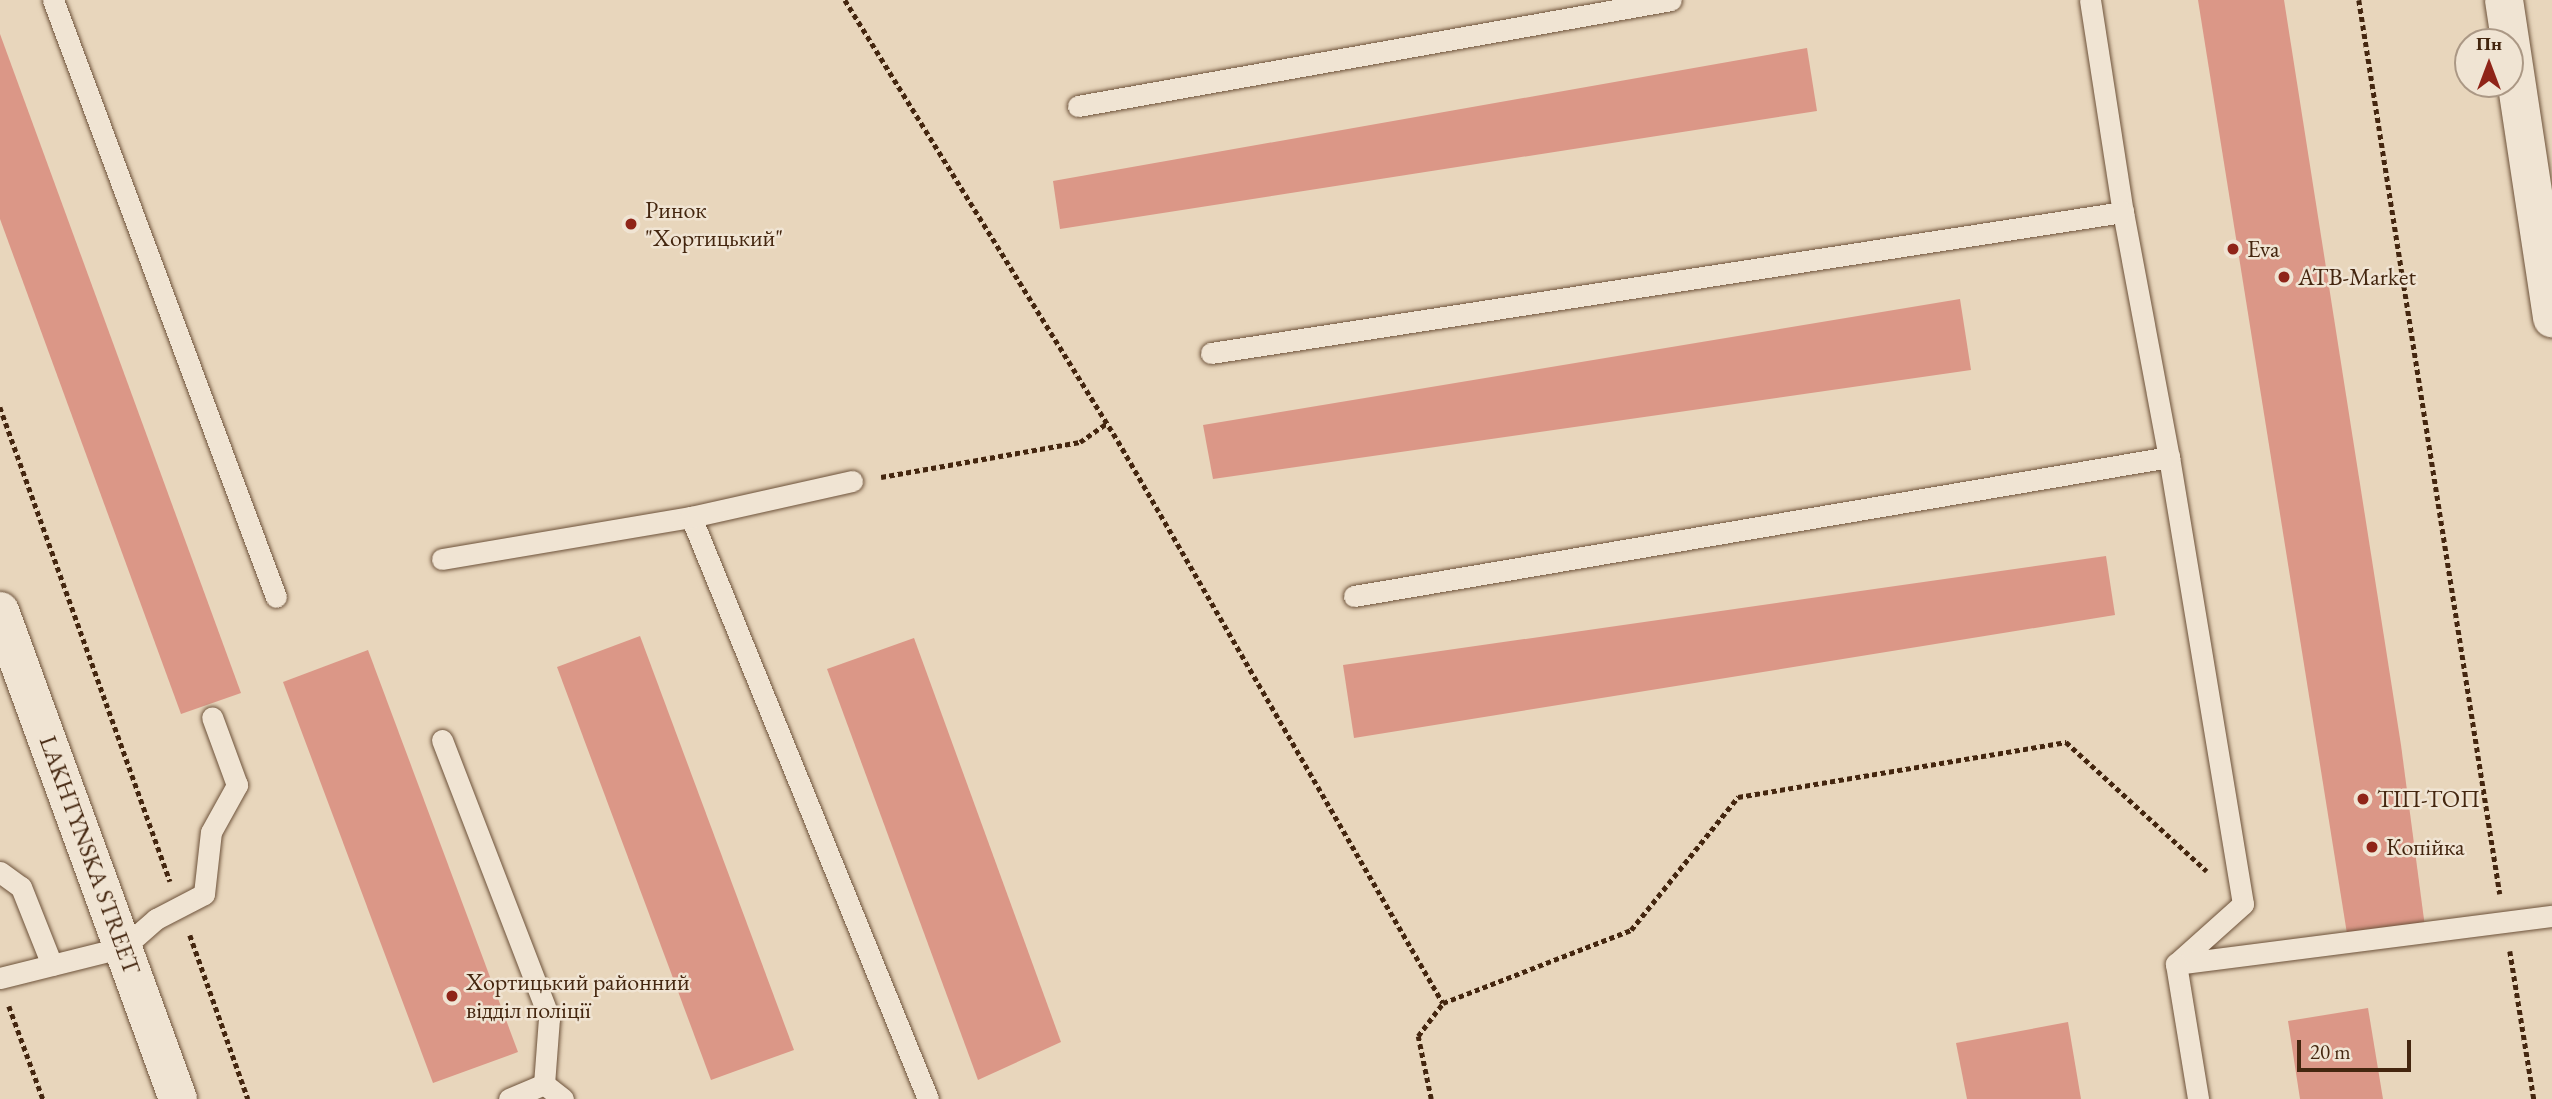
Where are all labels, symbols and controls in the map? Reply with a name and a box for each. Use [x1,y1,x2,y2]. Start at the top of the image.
north arrow [2454,28,2524,98]
text: Пн [2476,31,2502,56]
place label: Ринок "Хортицький" [645,196,783,252]
marker: Ринок "Хортицький" [623,216,639,232]
place label: Eva [2247,235,2280,263]
marker: Eva [2225,241,2241,257]
place label: ATB-Market [2298,263,2416,291]
marker: ATB-Market [2276,269,2292,285]
street label: LAKHTYNSKA STREET [33,732,147,978]
place label: ТІП-ТОП [2377,785,2480,813]
marker: ТІП-ТОП [2355,791,2371,807]
place label: Копійка [2386,833,2465,861]
marker: Копійка [2364,839,2380,855]
place label: Хортицький районний відділ поліції [466,968,690,1024]
marker: Хортицький районний відділ поліції [444,988,460,1004]
scale bar [2300,1026,2414,1070]
text: 20 m [2310,1038,2351,1065]

